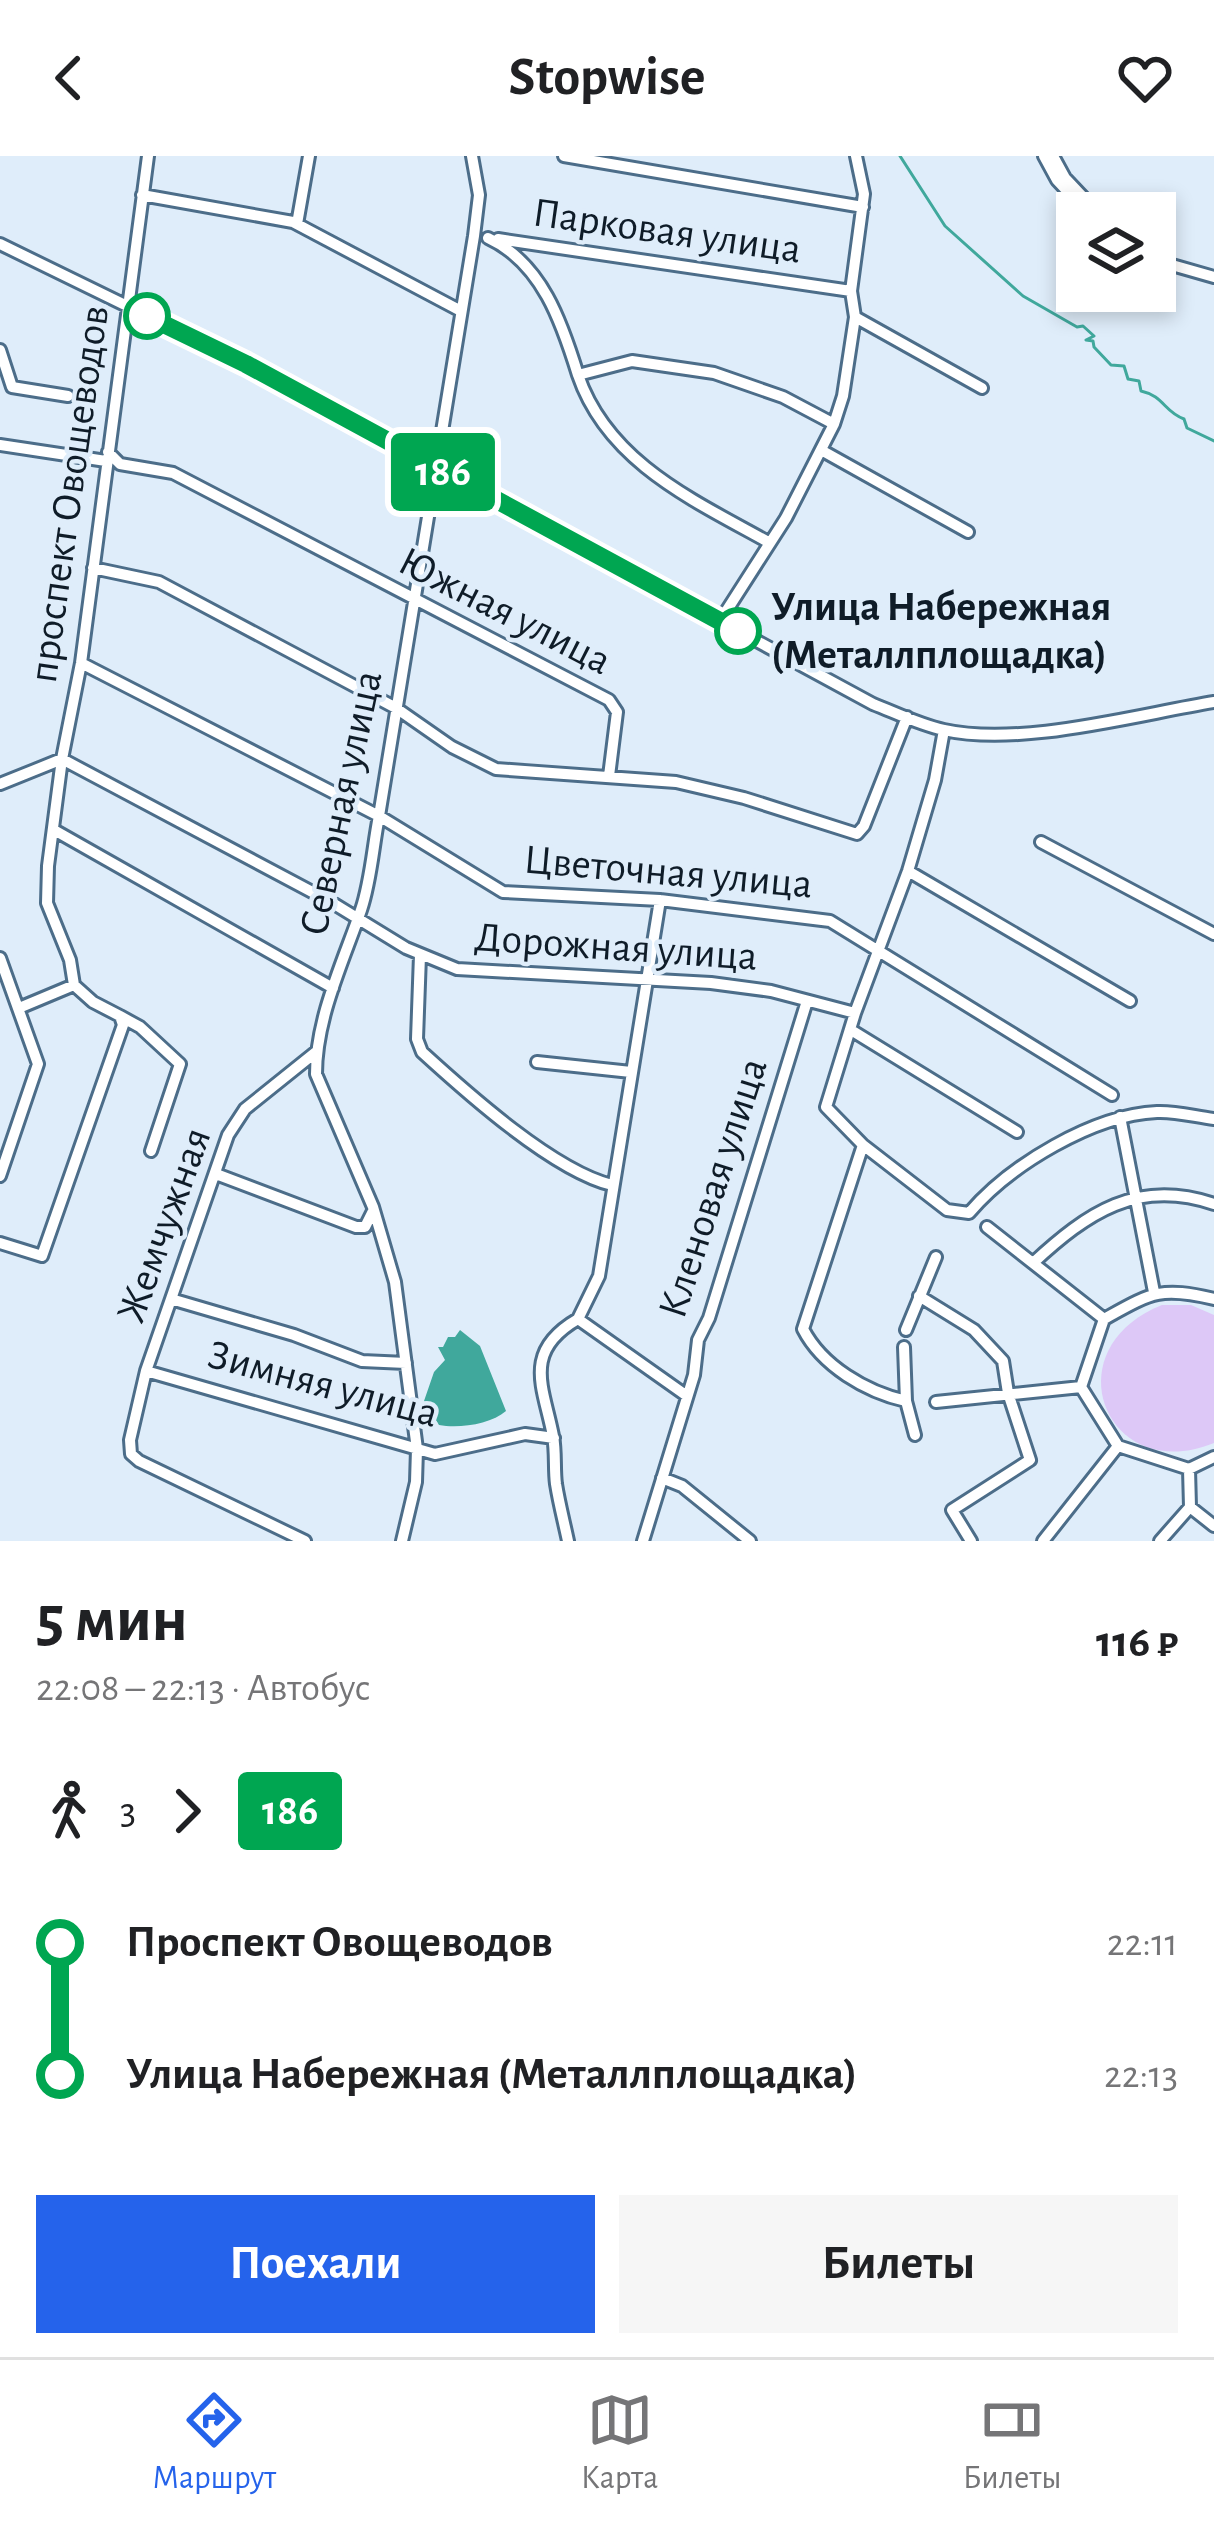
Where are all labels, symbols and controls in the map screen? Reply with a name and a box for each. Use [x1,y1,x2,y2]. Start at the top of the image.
icon: back [36,45,102,111]
icon: heart [1112,45,1178,111]
text: Stopwise [509,51,705,105]
street label: Парковая улица [530,191,804,271]
map controls [1056,192,1176,312]
button: layers [1056,192,1176,312]
unlabelled marker [125,294,169,338]
street label: проспект Овощеводов [22,303,116,685]
line badge: 186 [374,433,512,511]
text: 186 [415,451,471,493]
street label: Южная улица [392,540,618,682]
place label: Улица Набережная (Металлплощадка) [771,586,1111,676]
marker: Улица Набережная (Металлплощадка) [716,609,760,653]
street label: Северная улица [292,667,390,939]
street label: Цветочная улица [522,838,814,906]
street label: Дорожная улица [473,916,759,978]
street label: Кленовая улица [651,1053,775,1323]
street label: Жемчужная [109,1122,219,1328]
street label: Зимняя улица [203,1333,443,1435]
text: 5 мин [36,1587,188,1653]
text: 116 ₽ [1096,1620,1178,1665]
text: 22:08 – 22:13 · Автобус [36,1669,371,1708]
icon: walk [36,1778,102,1844]
icon: forward [154,1778,220,1844]
text: 186 [262,1790,318,1832]
text: 3 [120,1792,136,1831]
text: Проспект Овощеводов [126,1920,553,1965]
text: 22:11 [1107,1924,1178,1963]
text: Улица Набережная (Металлплощадка) [126,2052,857,2097]
text: 22:13 [1104,2056,1178,2095]
button: Поехали [36,2195,595,2333]
button: Билеты [619,2195,1178,2333]
tab: Маршрут [152,2387,276,2499]
tab: Карта [581,2387,658,2499]
tab: Билеты [963,2387,1062,2499]

